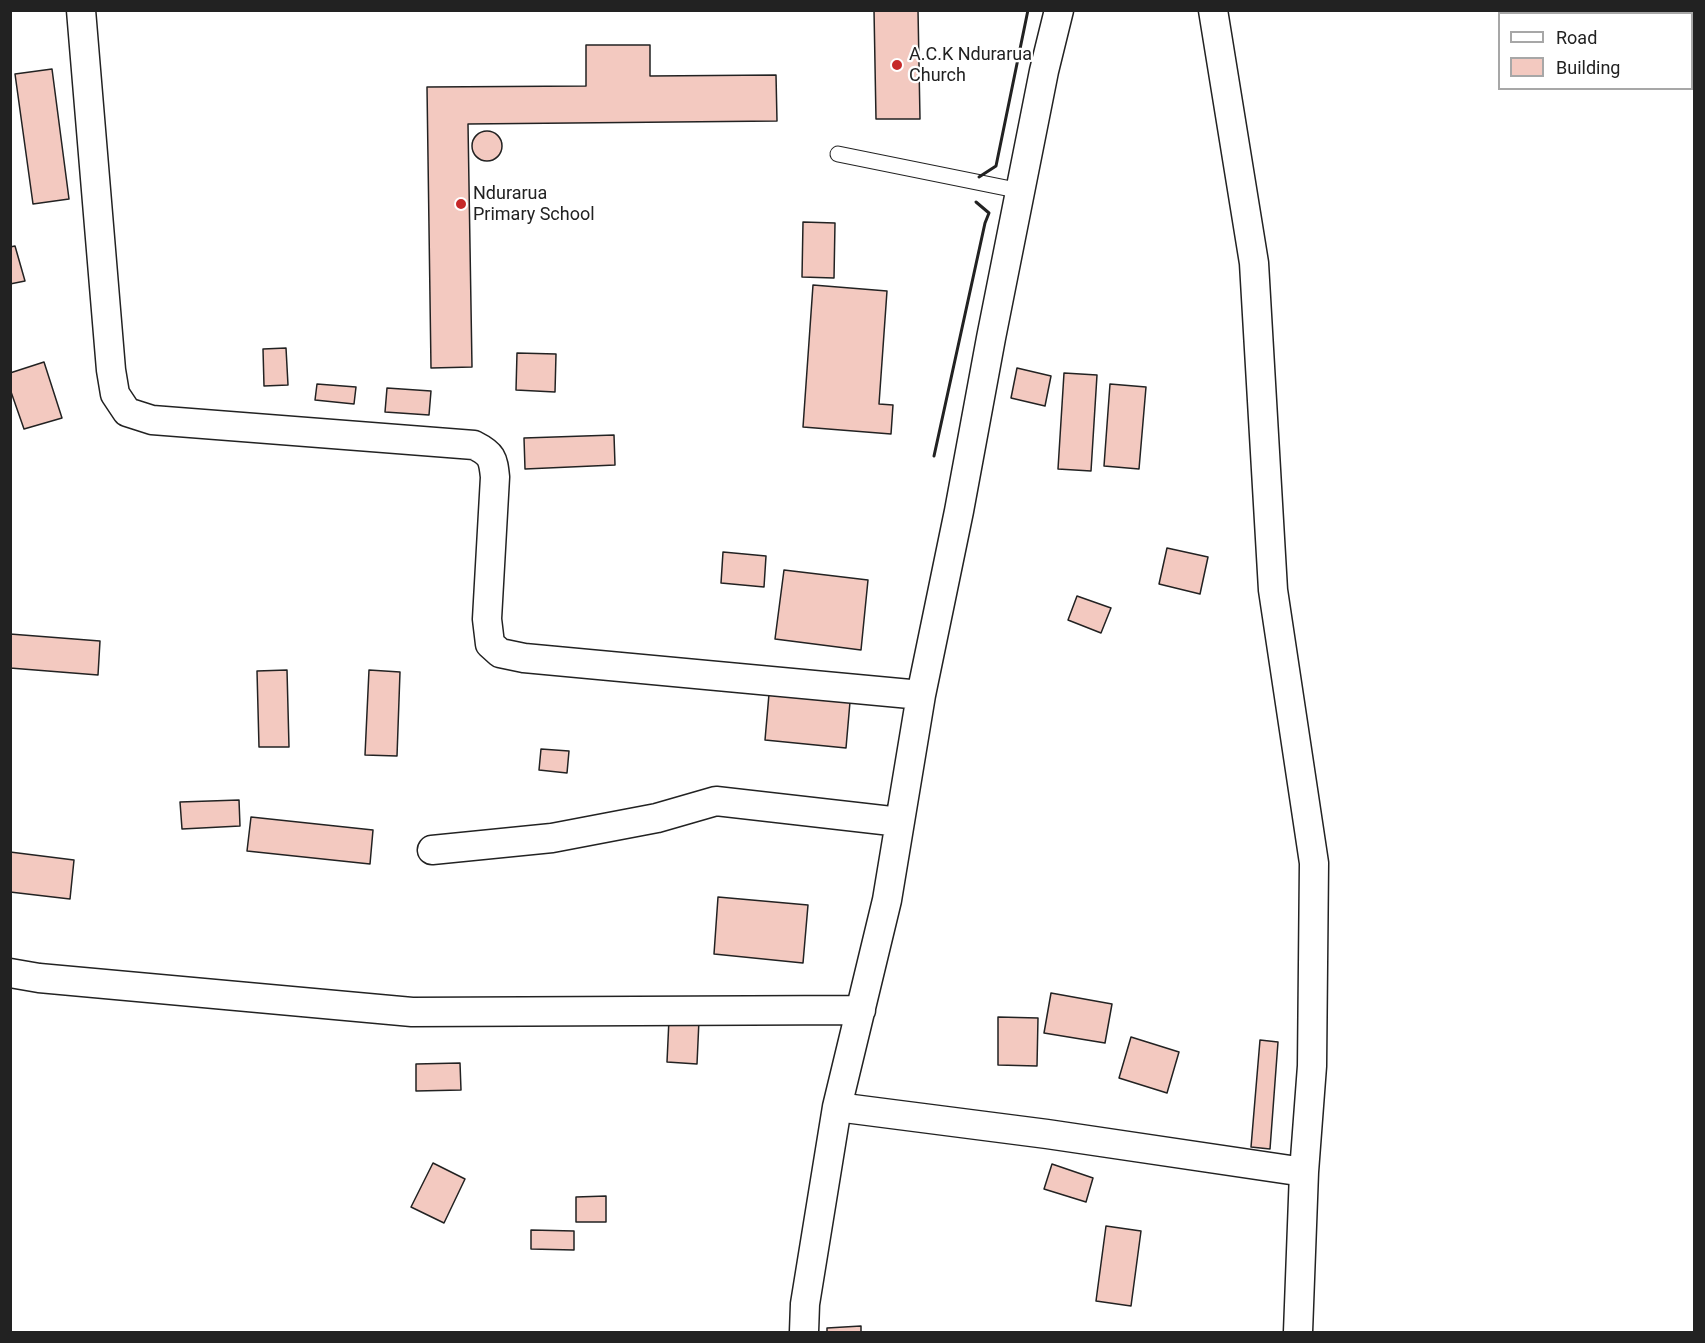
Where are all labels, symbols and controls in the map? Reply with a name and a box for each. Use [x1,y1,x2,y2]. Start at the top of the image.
legend [1498,12,1693,90]
text: Road [1556,27,1597,48]
place label: A.C.K Ndurarua Church [909,44,1032,86]
text: Building [1556,57,1620,78]
marker: A.C.K Ndurarua Church [890,58,904,72]
place label: Ndurarua Primary School [473,183,595,226]
marker: Ndurarua Primary School [454,197,468,211]

